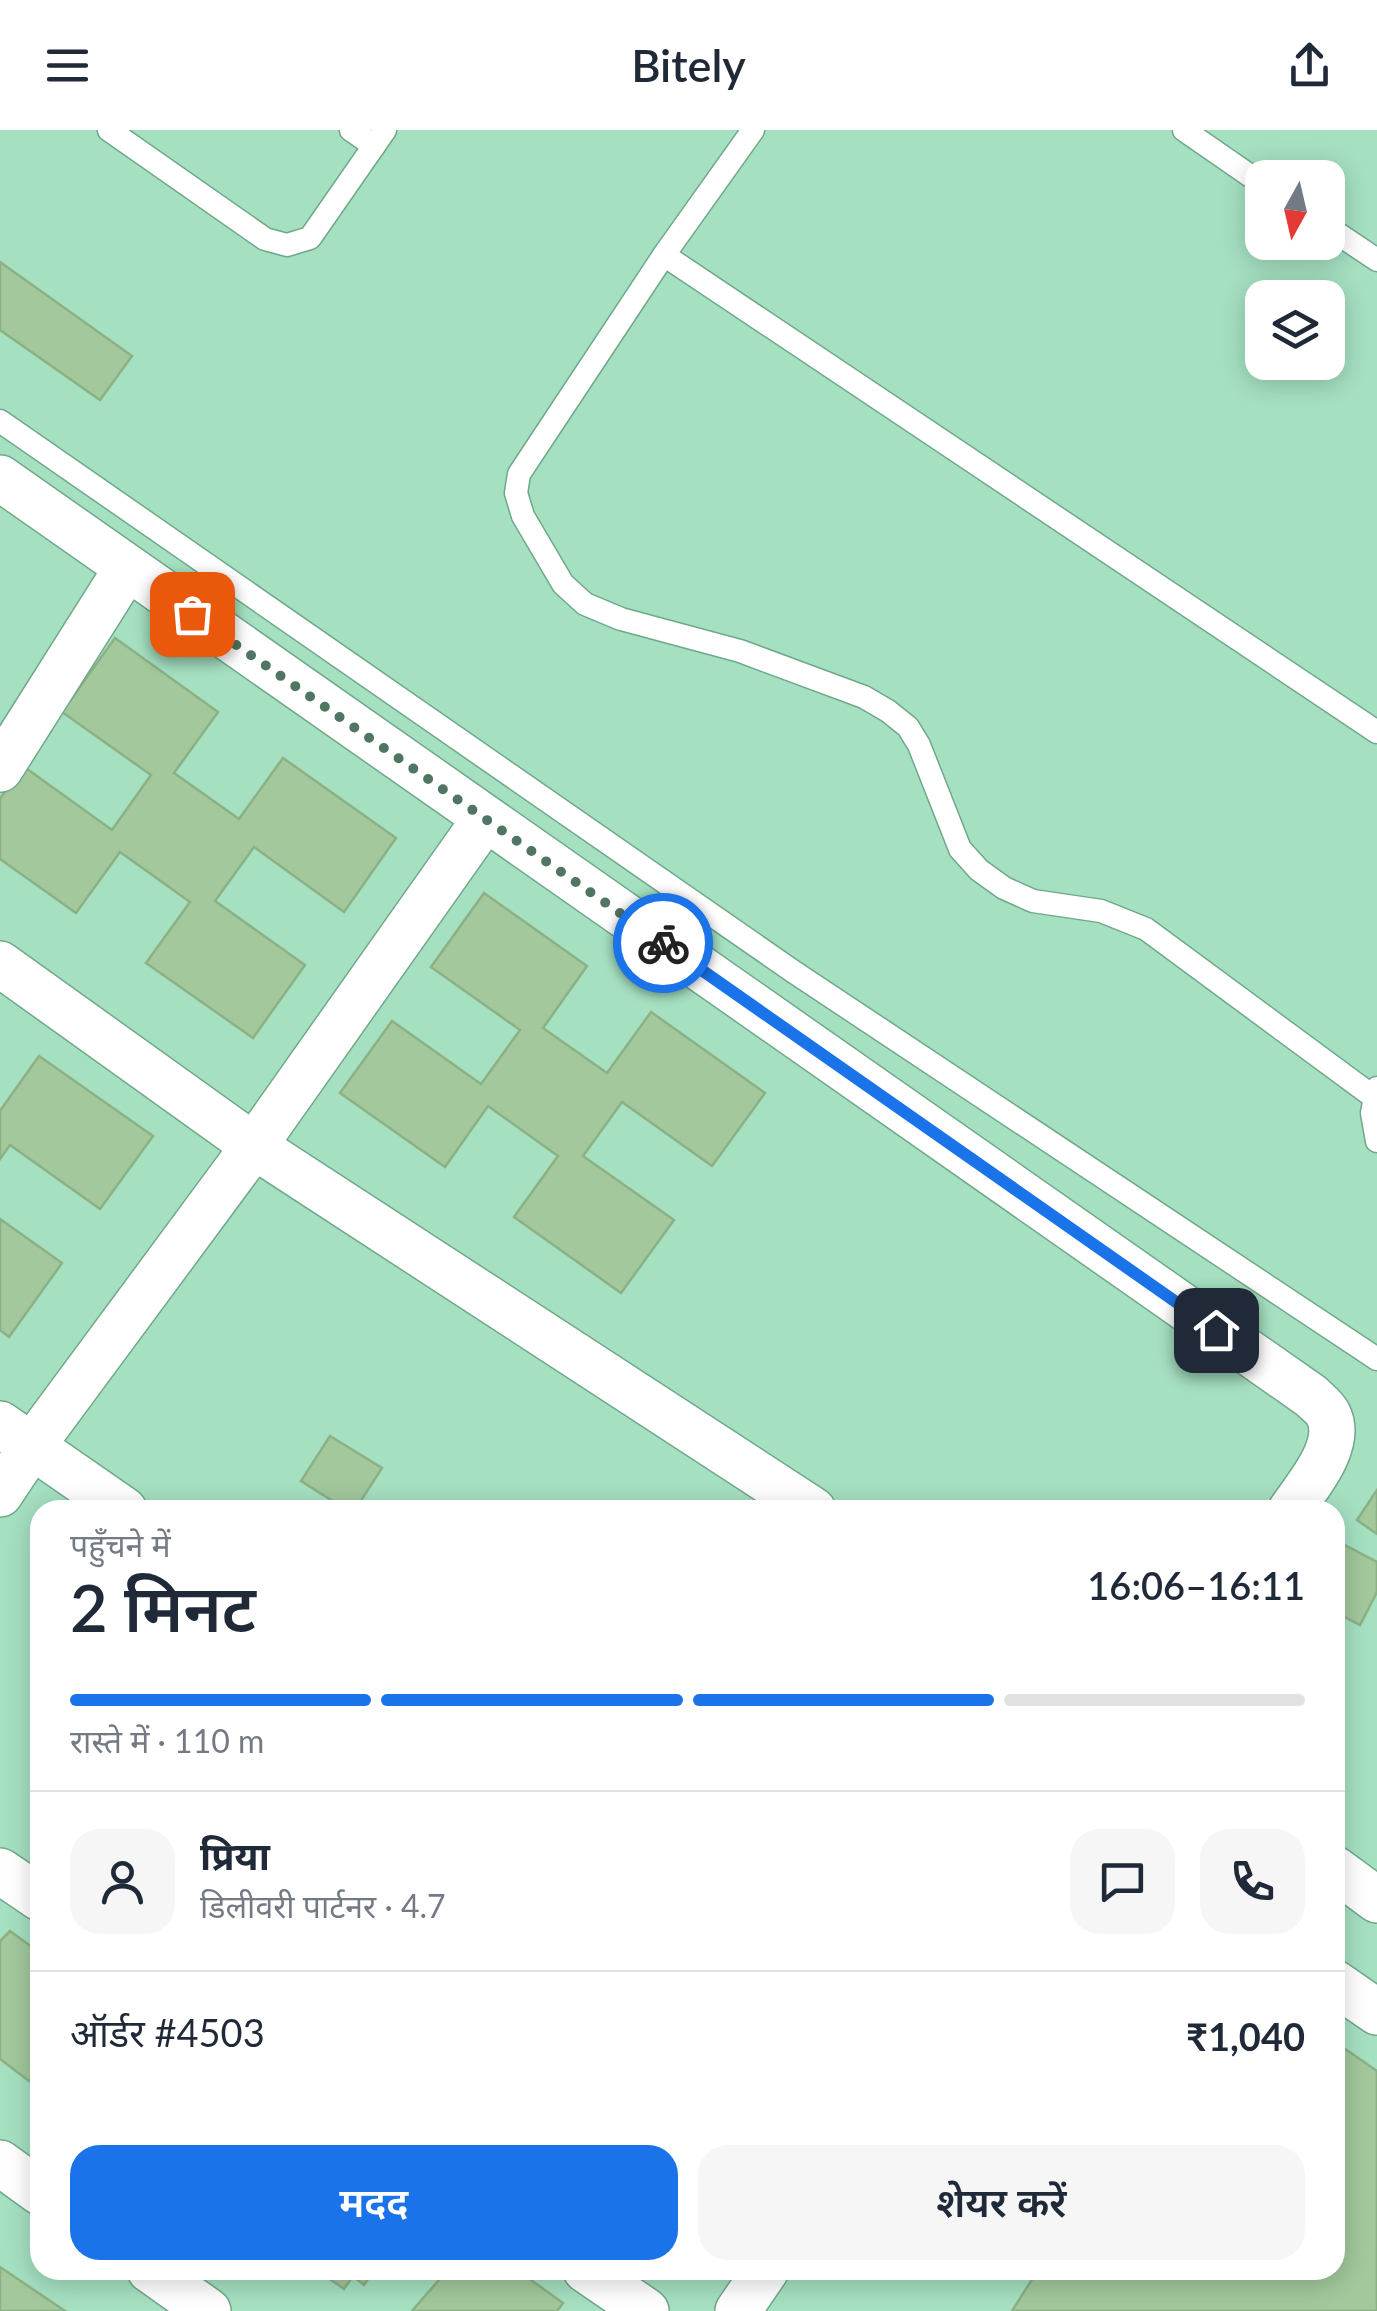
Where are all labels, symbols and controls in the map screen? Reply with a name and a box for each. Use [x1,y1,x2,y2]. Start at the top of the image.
icon: menu [40,38,95,93]
text: Bitely [631,38,746,92]
icon: share [1282,38,1337,93]
north arrow [1245,160,1345,260]
map controls [1245,160,1345,380]
button: layers [1245,280,1345,380]
pin [150,572,235,657]
icon: bag [165,587,220,642]
courier [613,893,713,993]
icon: bike [636,916,691,971]
pin [1174,1288,1259,1373]
icon: home [1189,1303,1244,1358]
text: पहुँचने में [70,1525,171,1564]
text: 16:06–16:11 [1087,1562,1305,1608]
text: 2 मिनट [70,1568,256,1646]
text: रास्ते में · 110 m [70,1721,264,1760]
button: person [70,1829,175,1934]
button: chat [1070,1829,1175,1934]
button: phone [1200,1829,1305,1934]
text: प्रिया [200,1832,270,1878]
text: डिलीवरी पार्टनर · 4.7 [200,1886,446,1925]
text: ऑर्डर #4503 [70,2009,265,2055]
text: ₹1,040 [1186,2013,1305,2059]
button: मदद [70,2145,678,2260]
button: शेयर करें [698,2145,1305,2260]

